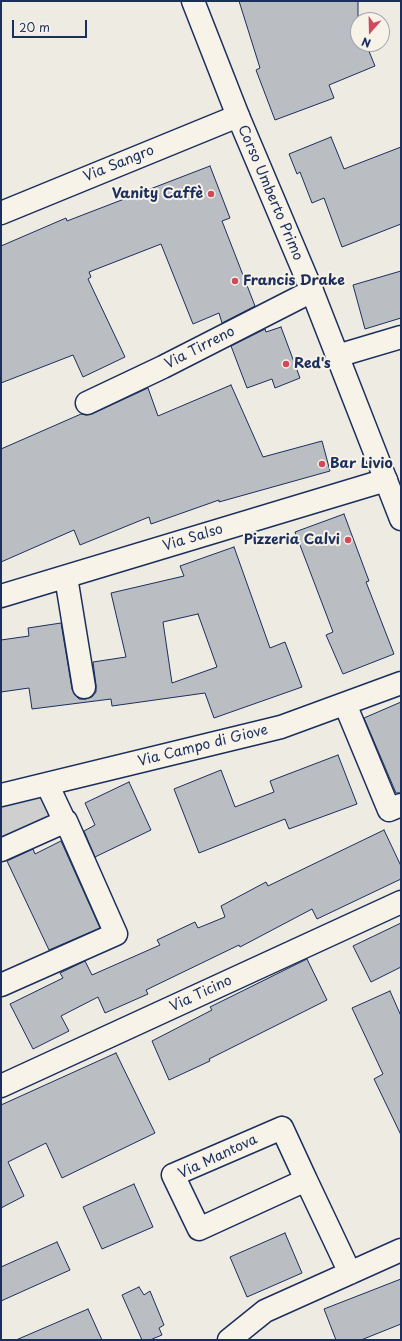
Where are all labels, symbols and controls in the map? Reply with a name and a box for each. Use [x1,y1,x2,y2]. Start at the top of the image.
scale bar [14,12,89,38]
north arrow [350,12,390,52]
text: 20 m [19,18,50,36]
text: N [359,33,373,52]
street label: Corso Umberto Primo [234,123,306,263]
street label: Via Sangro [81,142,157,186]
place label: Vanity Caffè [112,186,203,202]
marker: Vanity Caffè [206,189,216,199]
place label: Francis Drake [243,273,345,289]
marker: Francis Drake [230,276,240,286]
street label: Via Tirreno [162,323,238,373]
place label: Red's [294,356,331,372]
marker: Red's [281,359,291,369]
place label: Bar Livio [330,456,393,472]
marker: Bar Livio [317,459,327,469]
street label: Via Salso [161,521,225,555]
place label: Pizzeria Calvi [244,532,340,548]
marker: Pizzeria Calvi [343,535,353,545]
street label: Via Campo di Giove [136,722,270,770]
street label: Via Ticino [167,972,235,1016]
street label: Via Mantova [176,1131,260,1183]

